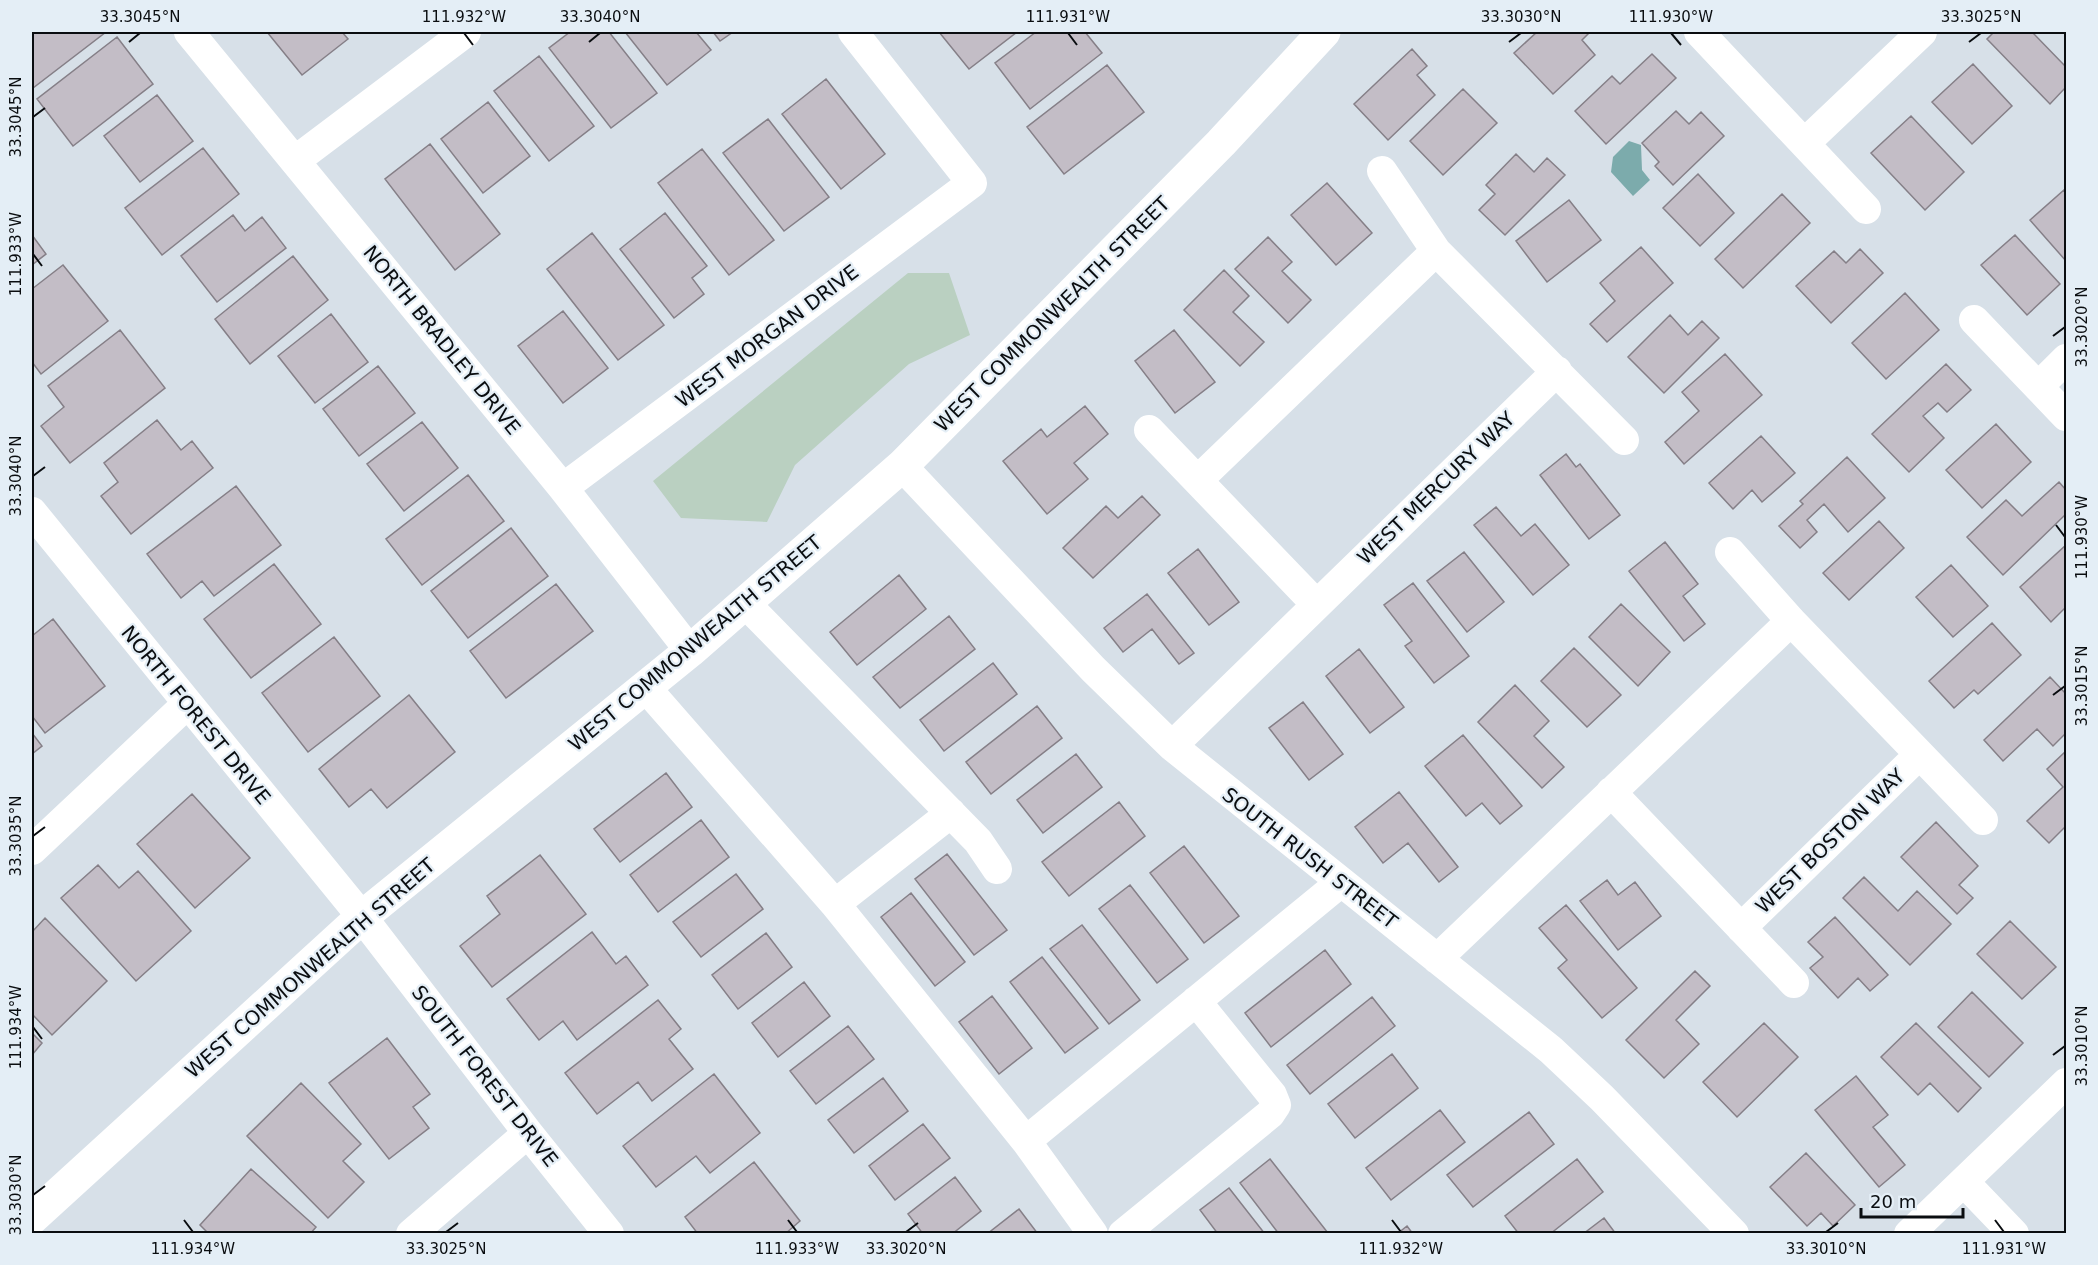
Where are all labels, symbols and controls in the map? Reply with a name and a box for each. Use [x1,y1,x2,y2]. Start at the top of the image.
text: 33.3045°N [100,8,180,26]
text: 111.932°W [422,8,506,26]
text: 33.3040°N [560,8,640,26]
text: 111.931°W [1026,8,1110,26]
text: 33.3030°N [1481,8,1561,26]
text: 111.930°W [1629,8,1713,26]
text: 33.3025°N [1941,8,2021,26]
text: 33.3045°N [7,77,25,157]
street label: WEST COMMONWEALTH STREET [929,191,1175,437]
text: 111.933°W [7,212,25,296]
street label: NORTH BRADLEY DRIVE [358,241,526,439]
street label: WEST MORGAN DRIVE [671,259,863,413]
text: 33.3020°N [2073,287,2091,367]
street label: WEST MERCURY WAY [1352,406,1520,569]
text: 33.3040°N [7,436,25,516]
text: 111.930°W [2073,495,2091,579]
street label: WEST COMMONWEALTH STREET [564,529,827,756]
street label: NORTH FOREST DRIVE [116,621,276,809]
text: 33.3015°N [2073,646,2091,726]
street label: WEST BOSTON WAY [1751,763,1910,918]
street label: SOUTH RUSH STREET [1218,782,1403,934]
text: 33.3035°N [7,796,25,876]
street label: WEST COMMONWEALTH STREET [180,852,440,1083]
street label: SOUTH FOREST DRIVE [407,981,563,1171]
text: 111.934°W [7,985,25,1069]
text: 33.3010°N [2073,1006,2091,1086]
text: 33.3030°N [7,1155,25,1235]
scale bar [1861,1181,1963,1219]
text: 20 m [1870,1191,1916,1212]
text: 111.934°W [151,1240,235,1258]
text: 33.3025°N [406,1240,486,1258]
text: 111.933°W [755,1240,839,1258]
text: 33.3020°N [866,1240,946,1258]
text: 111.932°W [1359,1240,1443,1258]
text: 33.3010°N [1786,1240,1866,1258]
text: 111.931°W [1962,1240,2046,1258]

